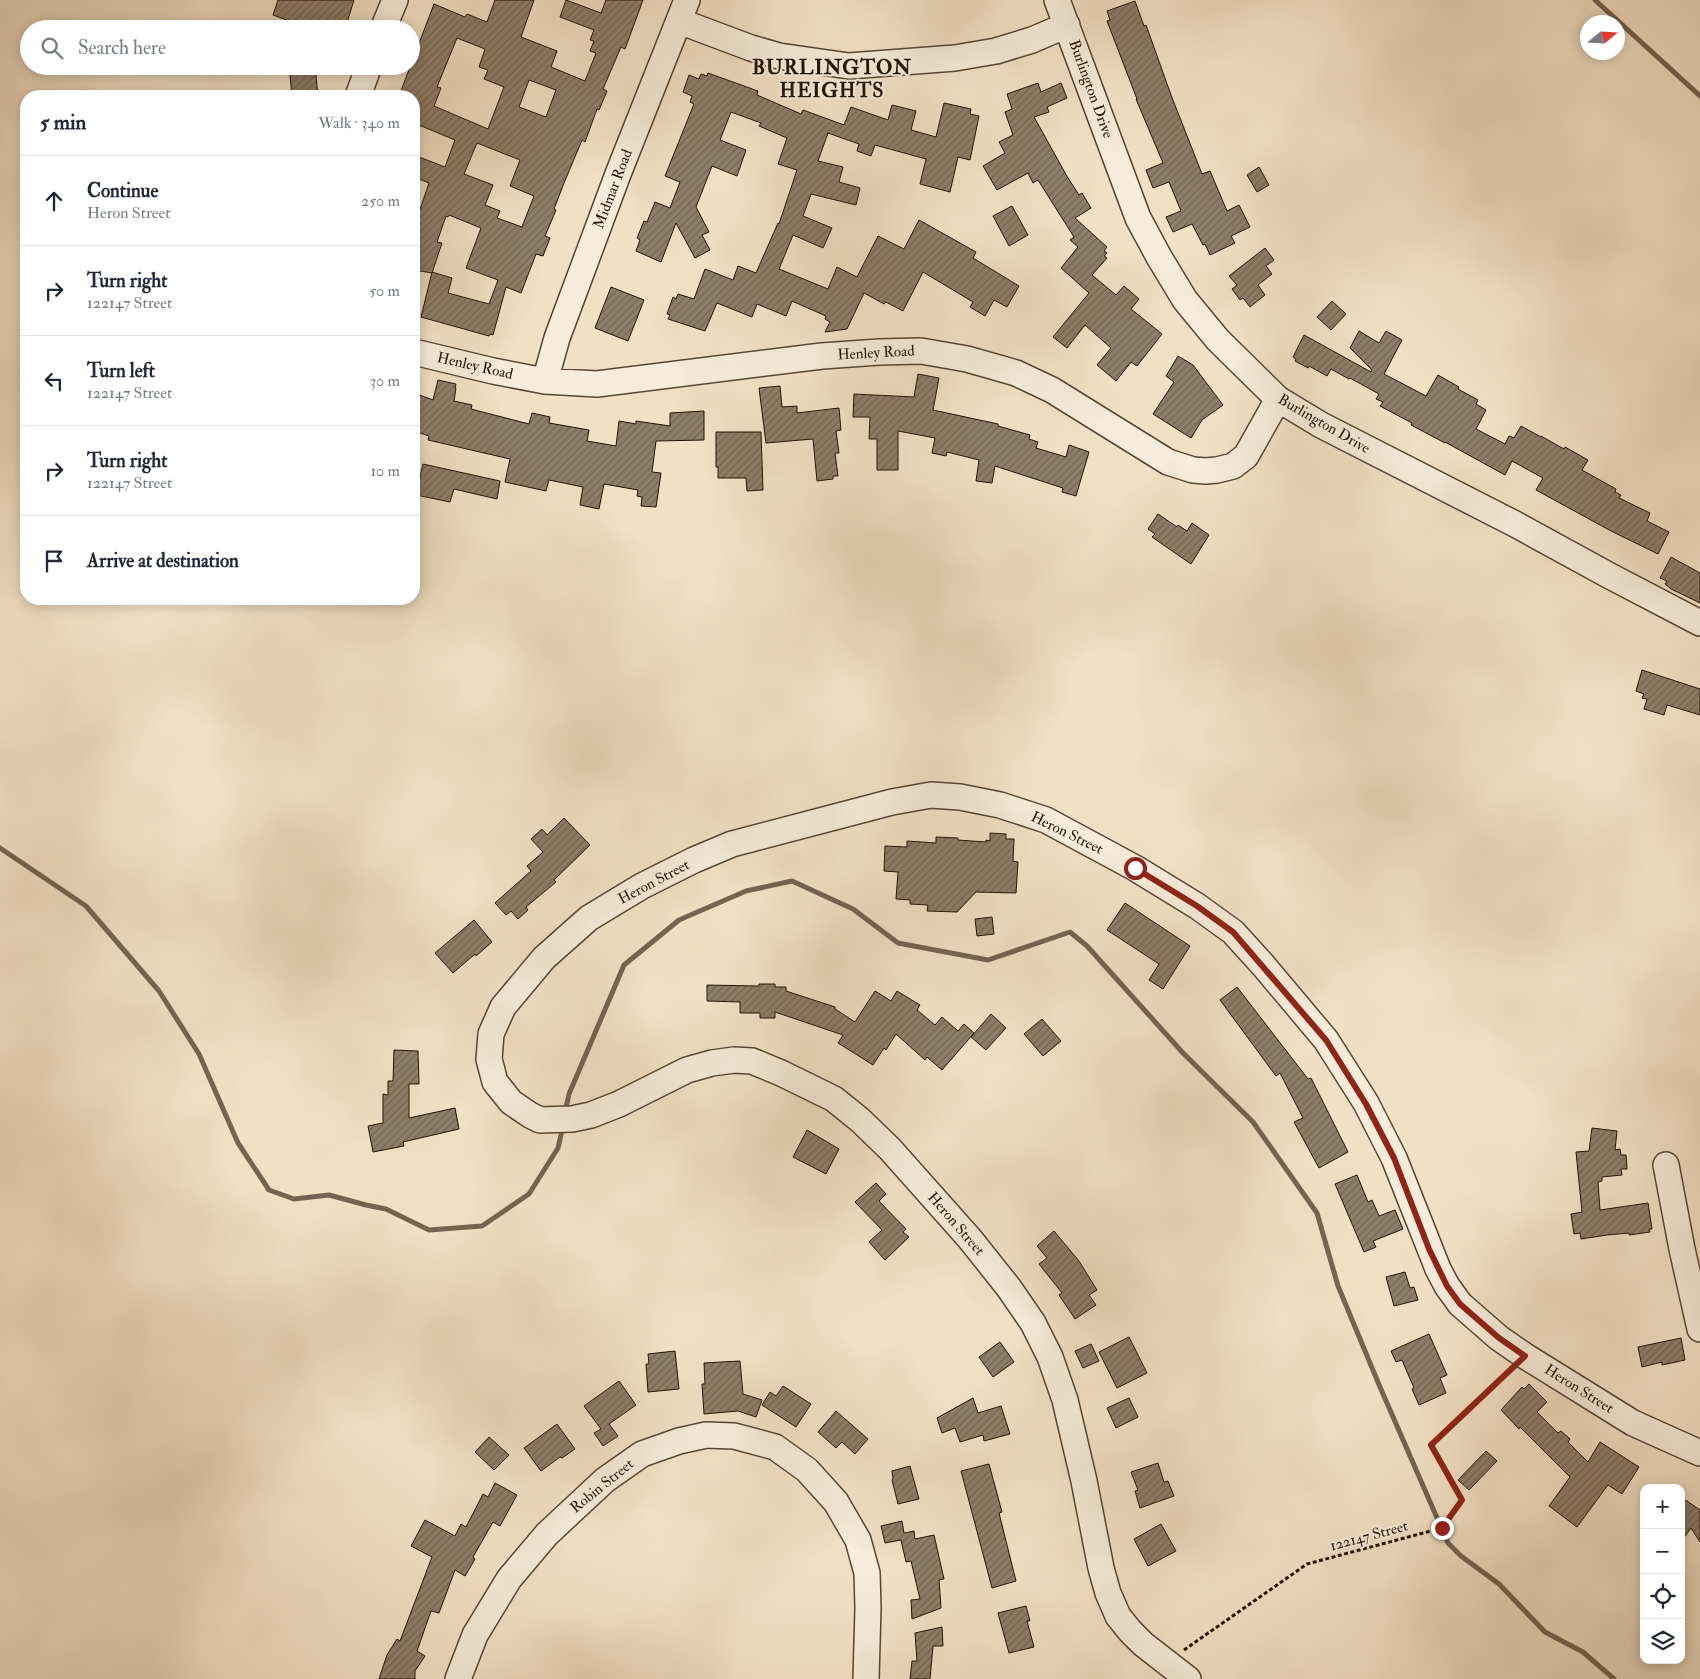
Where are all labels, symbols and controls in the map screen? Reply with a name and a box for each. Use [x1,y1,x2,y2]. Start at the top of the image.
north arrow [1580,15,1625,60]
search box [20,20,420,75]
icon: search [38,34,66,62]
text: Search here [78,36,166,60]
street label: Burlington Drive [1064,37,1118,141]
district label: BURLINGTON HEIGHTS [752,55,912,103]
text: 5 min [40,109,86,136]
text: Walk · 340 m [318,113,400,133]
street label: Midmar Road [589,146,637,231]
text: Continue [87,179,158,203]
icon: ahead [40,187,68,215]
text: 250 m [361,191,400,211]
text: Heron Street [87,203,170,223]
text: Turn right [87,269,167,293]
icon: right [40,277,68,305]
text: 50 m [369,281,400,301]
text: 122147 Street [87,293,172,313]
street label: Henley Road [837,341,916,365]
street label: Henley Road [435,348,515,384]
text: Turn left [87,359,155,383]
icon: left [40,367,68,395]
text: 30 m [370,371,400,391]
text: 122147 Street [87,383,172,403]
street label: Burlington Drive [1275,390,1373,458]
text: Turn right [87,449,167,473]
icon: right [40,457,68,485]
text: 10 m [370,461,400,481]
text: 122147 Street [87,473,172,493]
icon: arrive [40,547,68,575]
text: Arrive at destination [87,549,239,573]
street label: Heron Street [1028,807,1106,859]
street label: Heron Street [615,855,693,909]
route start [1124,857,1147,880]
street label: Heron Street [923,1188,989,1260]
street label: Heron Street [1541,1360,1617,1418]
street label: Robin Street [566,1455,638,1517]
map controls [1640,1484,1685,1664]
button: + [1640,1484,1685,1529]
street label: 122147 Street [1328,1516,1410,1556]
route end [1431,1517,1454,1540]
button: − [1640,1529,1685,1574]
button: locate [1640,1574,1685,1619]
button: layers [1640,1619,1685,1664]

